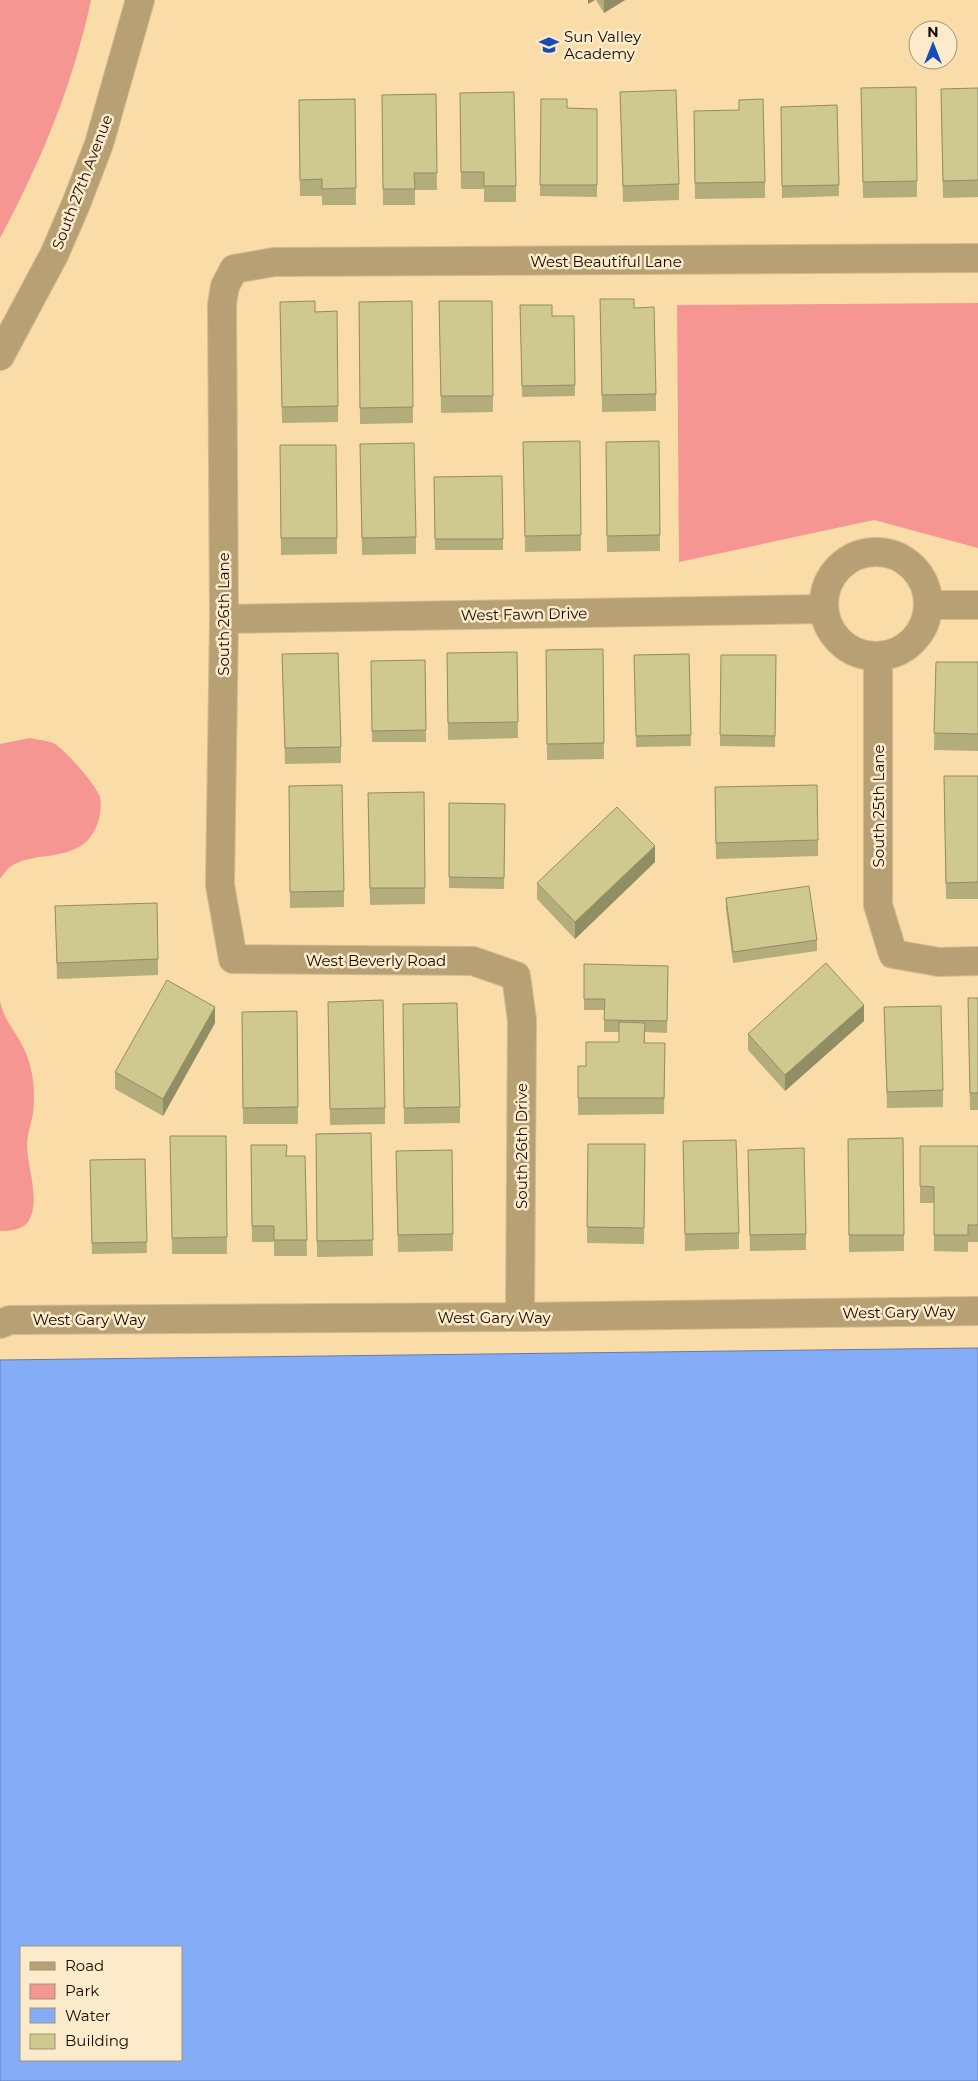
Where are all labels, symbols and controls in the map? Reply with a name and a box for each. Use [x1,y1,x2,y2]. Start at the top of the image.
north arrow [908,20,958,70]
text: N [927,23,939,41]
place label: Sun Valley Academy [564,27,642,63]
school or university icon: Sun Valley Academy [538,34,560,56]
street label: South 27th Avenue [48,112,116,252]
street label: West Beautiful Lane [530,252,682,271]
street label: South 26th Lane [214,552,233,676]
street label: West Fawn Drive [461,603,587,625]
street label: South 25th Lane [869,745,888,867]
street label: West Beverly Road [306,951,446,970]
street label: South 26th Drive [512,1083,531,1209]
street label: West Gary Way [842,1301,957,1322]
street label: West Gary Way [437,1308,551,1327]
street label: West Gary Way [32,1310,146,1329]
legend [20,1946,182,2061]
text: Road [65,1956,104,1975]
text: Park [65,1981,99,2000]
text: Water [65,2006,111,2025]
text: Building [65,2031,129,2050]

